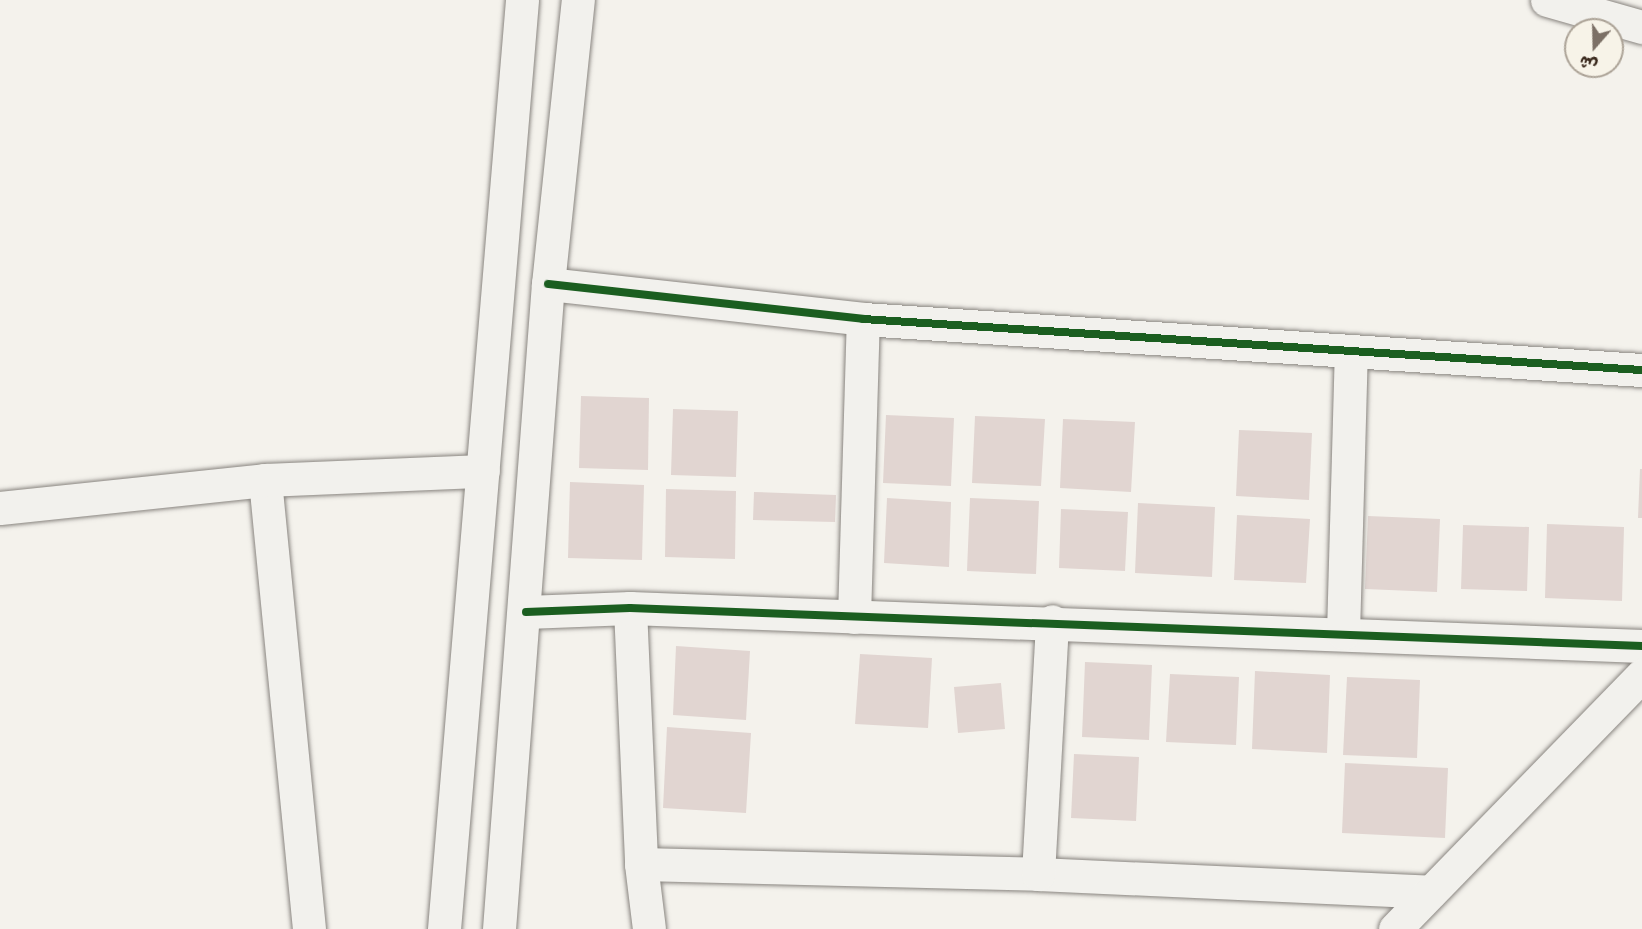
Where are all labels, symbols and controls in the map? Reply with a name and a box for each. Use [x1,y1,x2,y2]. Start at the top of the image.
north arrow [1564,18,1624,78]
text: ش [1577,51,1600,75]

